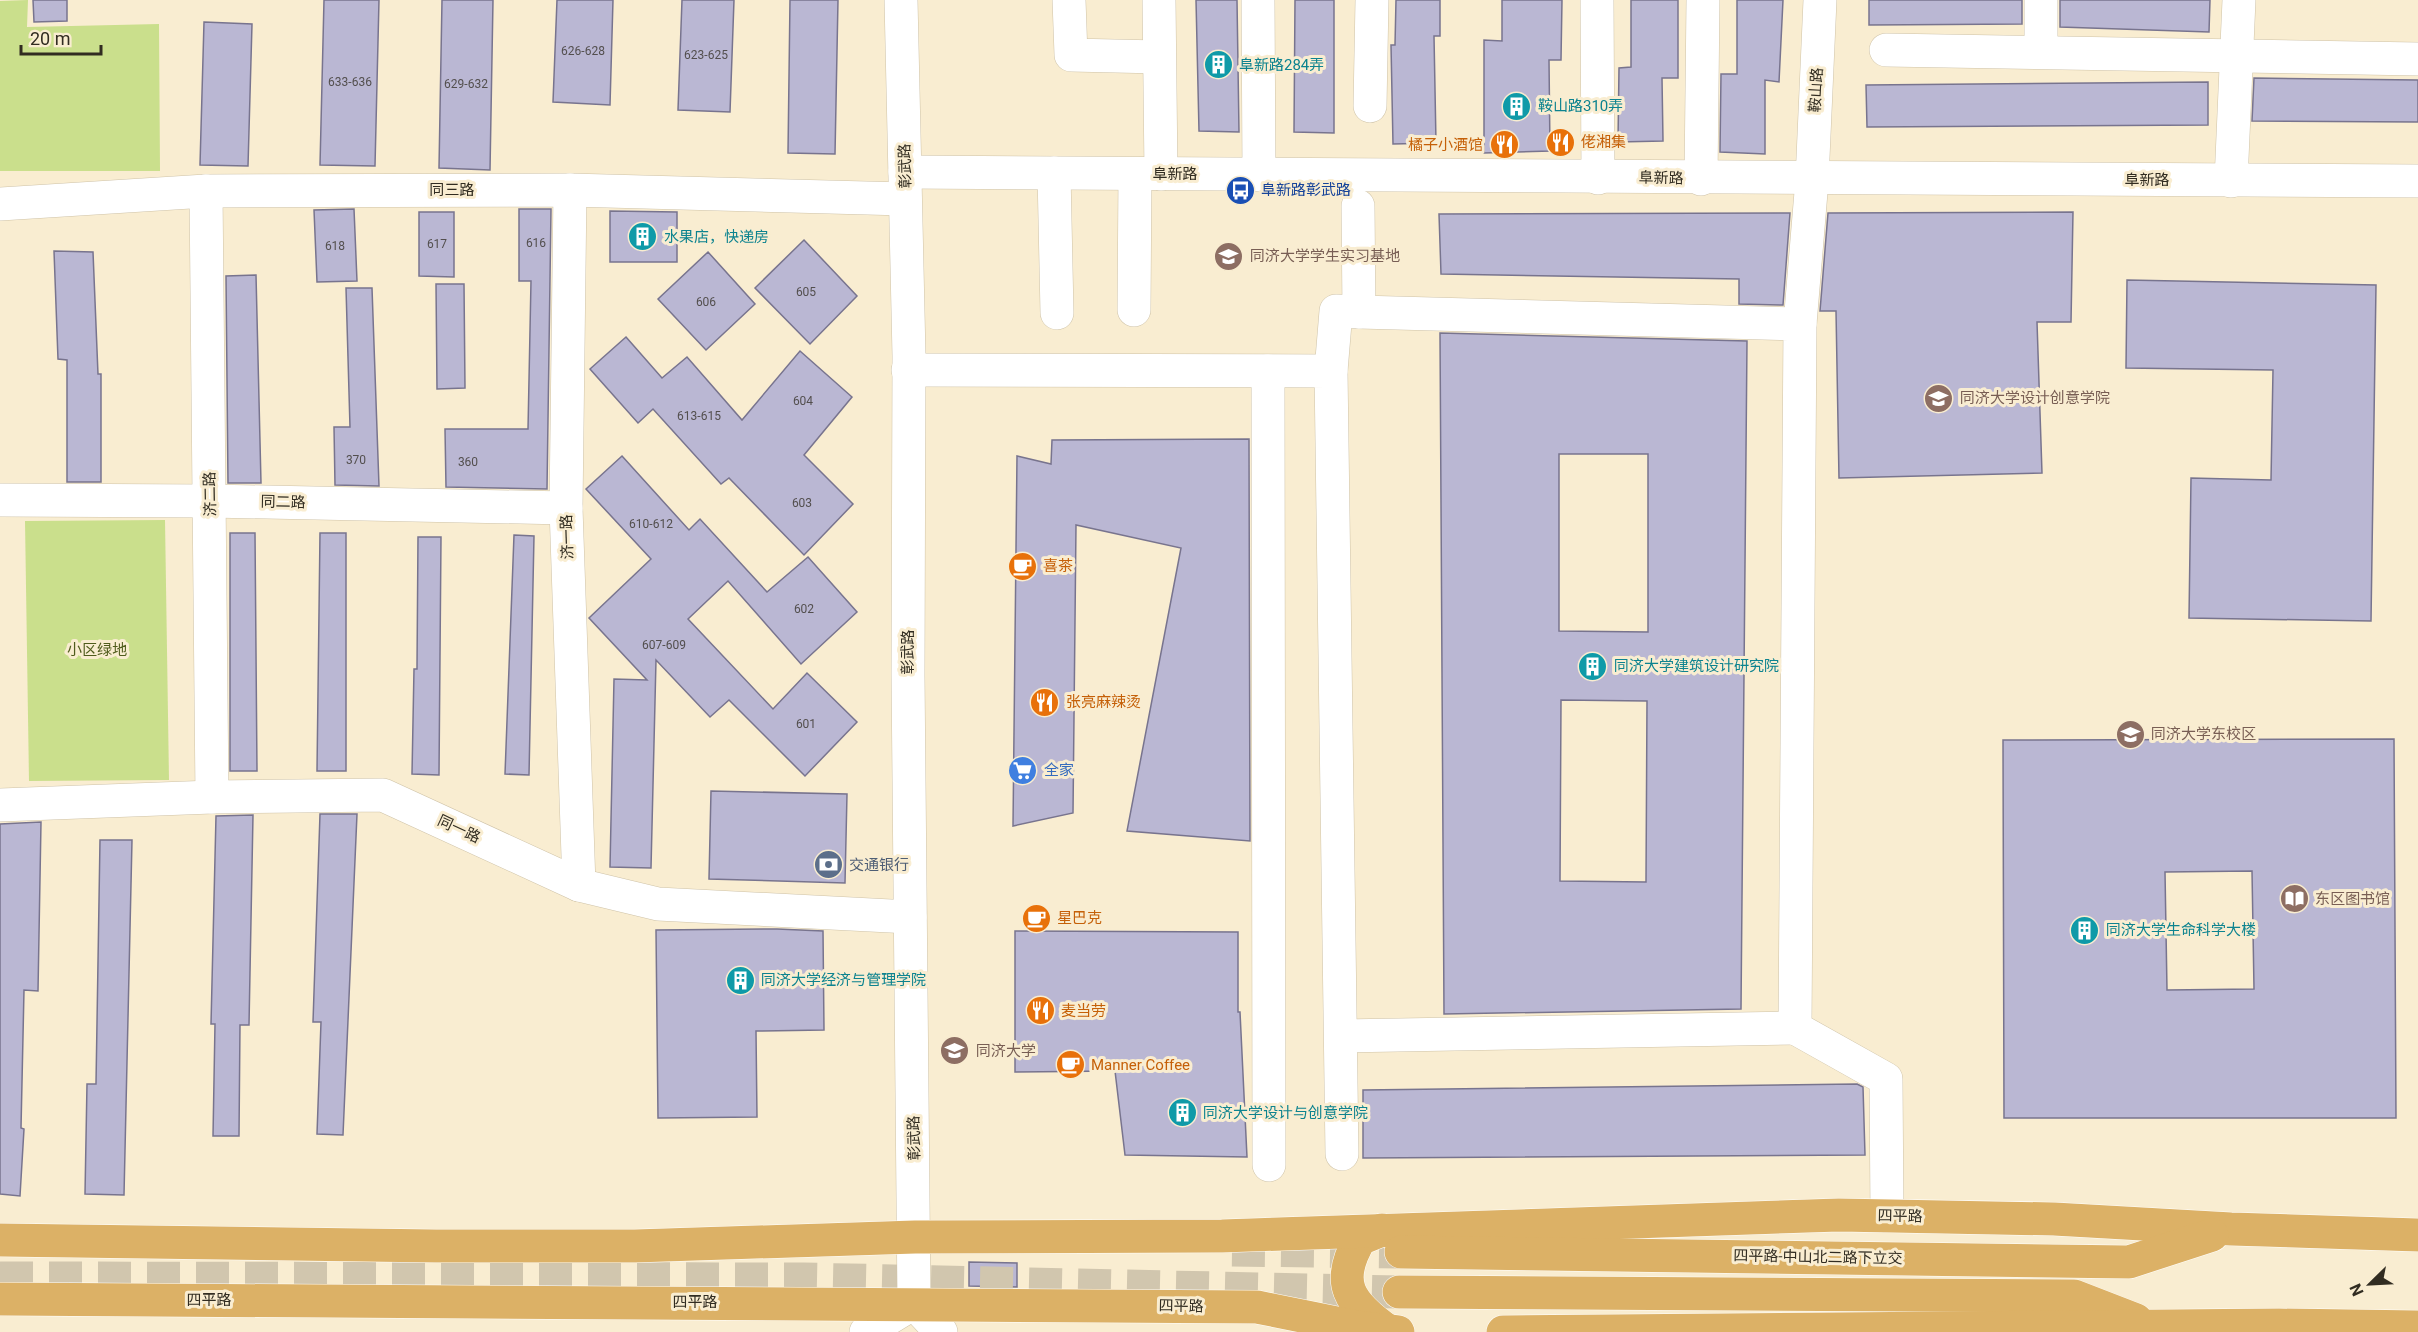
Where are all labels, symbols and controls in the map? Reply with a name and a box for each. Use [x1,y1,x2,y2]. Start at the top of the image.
scale bar [21,18,100,56]
text: 20 m [30,28,70,49]
house number: 626-628 [561,44,605,58]
house number: 623-625 [684,48,728,62]
building icon: 阜新路284弄 [1202,49,1234,81]
place label: 阜新路284弄 [1239,56,1324,74]
street label: 鞍山路 [1806,67,1826,113]
house number: 633-636 [328,75,372,89]
house number: 629-632 [444,77,488,91]
building icon: 鞍山路310弄 [1501,90,1533,122]
place label: 鞍山路310弄 [1538,97,1623,115]
restaurant icon: 佬湘集 [1544,126,1576,158]
restaurant icon: 橘子小酒馆 [1488,129,1520,161]
place label: 佬湘集 [1581,133,1626,151]
place label: 橘子小酒馆 [1408,136,1483,154]
street label: 彰武路 [896,143,914,189]
street label: 阜新路 [1152,165,1198,183]
street label: 阜新路 [1638,169,1684,187]
street label: 阜新路 [2124,171,2170,189]
bus stop icon: 阜新路彰武路 [1224,174,1256,206]
street label: 同三路 [429,181,475,199]
place label: 阜新路彰武路 [1261,181,1351,199]
building icon: 水果店，快递房 [627,221,659,253]
place label: 水果店，快递房 [664,228,769,246]
house number: 616 [526,236,546,250]
house number: 617 [427,237,447,251]
house number: 618 [325,239,345,253]
school or university icon: 同济大学学生实习基地 [1213,240,1245,272]
place label: 同济大学学生实习基地 [1250,247,1400,265]
house number: 605 [796,285,816,299]
house number: 606 [696,295,716,309]
school or university icon: 同济大学设计创意学院 [1923,382,1955,414]
place label: 同济大学设计创意学院 [1960,389,2110,407]
house number: 604 [793,394,813,408]
house number: 613-615 [677,409,721,423]
house number: 370 [346,453,366,467]
house number: 360 [458,455,478,469]
street label: 济二路 [201,471,219,517]
street label: 同二路 [260,493,306,511]
house number: 603 [792,496,812,510]
street label: 济一路 [557,514,577,560]
house number: 610-612 [629,517,673,531]
cafe icon: 喜茶 [1006,550,1038,582]
place label: 喜茶 [1043,557,1073,575]
house number: 602 [794,602,814,616]
street label: 彰武路 [899,629,917,675]
house number: 607-609 [642,638,686,652]
park label: 小区绿地 [67,641,127,659]
building icon: 同济大学建筑设计研究院 [1577,650,1609,682]
place label: 同济大学建筑设计研究院 [1614,657,1779,675]
restaurant icon: 张亮麻辣烫 [1029,686,1061,718]
place label: 张亮麻辣烫 [1066,693,1141,711]
house number: 601 [796,717,816,731]
school or university icon: 同济大学东校区 [2114,718,2146,750]
place label: 同济大学东校区 [2151,725,2256,743]
supermarket icon: 全家 [1007,754,1039,786]
place label: 全家 [1044,761,1074,779]
street label: 同一路 [435,811,483,847]
bank icon: 交通银行 [812,849,844,881]
place label: 交通银行 [849,856,909,874]
library icon: 东区图书馆 [2278,883,2310,915]
place label: 东区图书馆 [2315,890,2390,908]
cafe icon: 星巴克 [1020,902,1052,934]
place label: 星巴克 [1057,909,1102,927]
building icon: 同济大学生命科学大楼 [2069,914,2101,946]
place label: 同济大学生命科学大楼 [2106,921,2256,939]
building icon: 同济大学经济与管理学院 [724,964,756,996]
place label: 同济大学经济与管理学院 [761,971,926,989]
restaurant icon: 麦当劳 [1024,995,1056,1027]
place label: 麦当劳 [1061,1002,1106,1020]
school or university icon: 同济大学 [939,1035,971,1067]
place label: 同济大学 [976,1042,1036,1060]
cafe icon: Manner Coffee [1054,1049,1086,1081]
place label: Manner Coffee [1091,1056,1190,1074]
building icon: 同济大学设计与创意学院 [1166,1097,1198,1129]
place label: 同济大学设计与创意学院 [1203,1104,1368,1122]
street label: 彰武路 [905,1115,923,1161]
street label: 四平路 [1877,1207,1923,1225]
street label: 四平路-中山北二路下立交 [1733,1247,1903,1267]
north arrow [2340,1254,2400,1314]
text: N [2346,1281,2368,1299]
street label: 四平路 [186,1291,232,1309]
street label: 四平路 [672,1293,718,1311]
street label: 四平路 [1158,1297,1204,1315]

